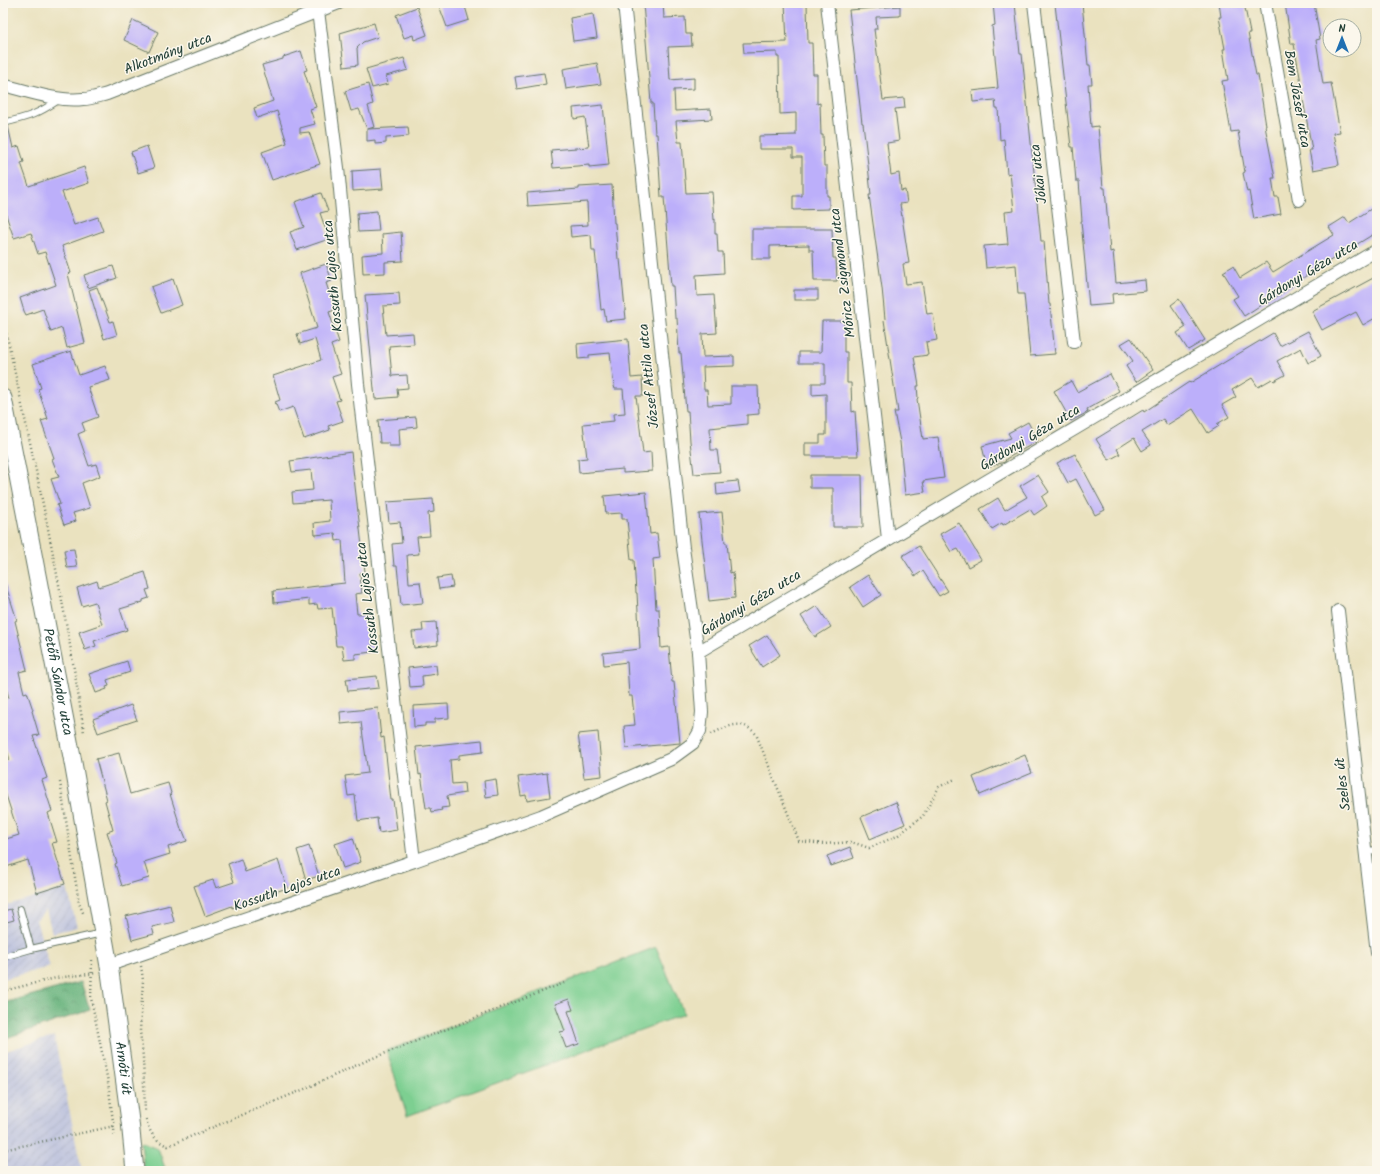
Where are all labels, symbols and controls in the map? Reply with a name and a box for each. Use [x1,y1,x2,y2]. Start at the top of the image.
north arrow [1322,18,1362,58]
text: N [1339,20,1346,38]
street label: Alkotmány utca [121,27,215,81]
street label: Bem József utca [1278,48,1316,150]
street label: Jókai utca [1024,143,1054,205]
street label: Móricz Zsigmond utca [824,207,862,339]
street label: Kossuth Lajos utca [317,219,349,333]
street label: Gárdonyi Géza utca [1253,234,1363,312]
street label: József Attila utca [633,322,665,430]
street label: Gárdonyi Géza utca [975,399,1085,477]
street label: Kossuth Lajos utca [350,541,386,655]
street label: Gárdonyi Géza utca [696,564,806,642]
street label: Petőfi Sándor utca [36,626,79,737]
street label: Szeles út [1329,756,1357,812]
street label: Kossuth Lajos utca [230,860,344,918]
street label: Arnóti út [108,1040,137,1097]

